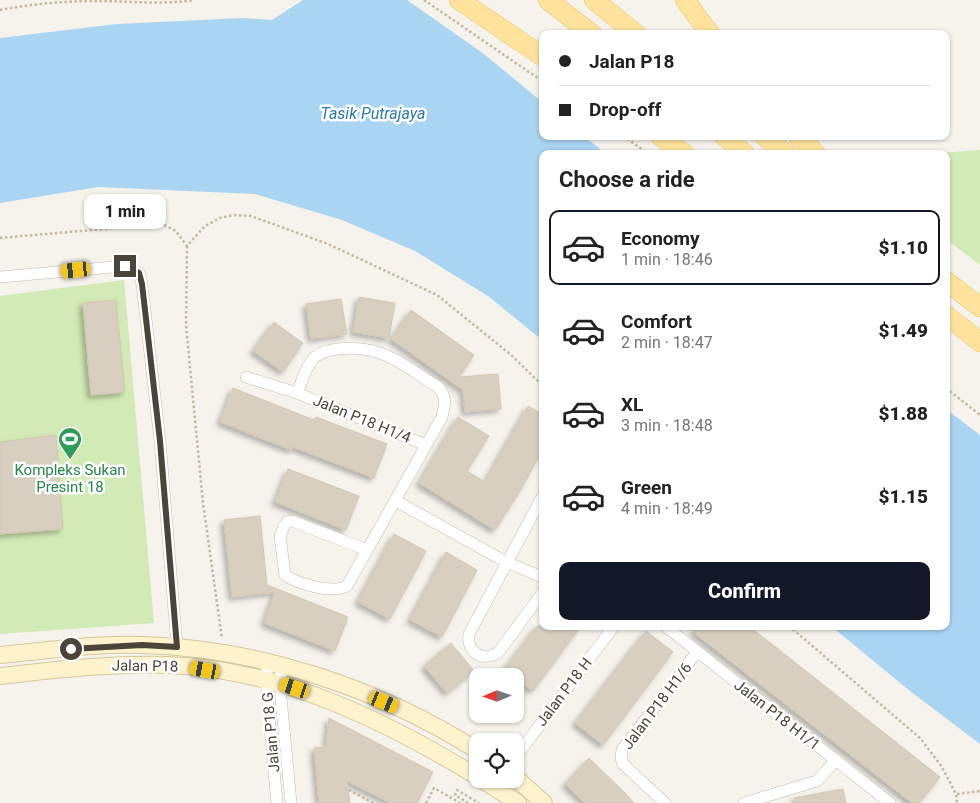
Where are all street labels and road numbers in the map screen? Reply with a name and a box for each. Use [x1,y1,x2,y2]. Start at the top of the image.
street label: Jalan P18 H1/4 [310,391,414,447]
street label: Jalan P18 H [532,654,596,730]
street label: Jalan P18 [112,656,178,676]
street label: Jalan P18 H1/6 [619,659,695,753]
street label: Jalan P18 H1/1 [730,676,824,754]
street label: Jalan P18 G [259,691,283,773]

